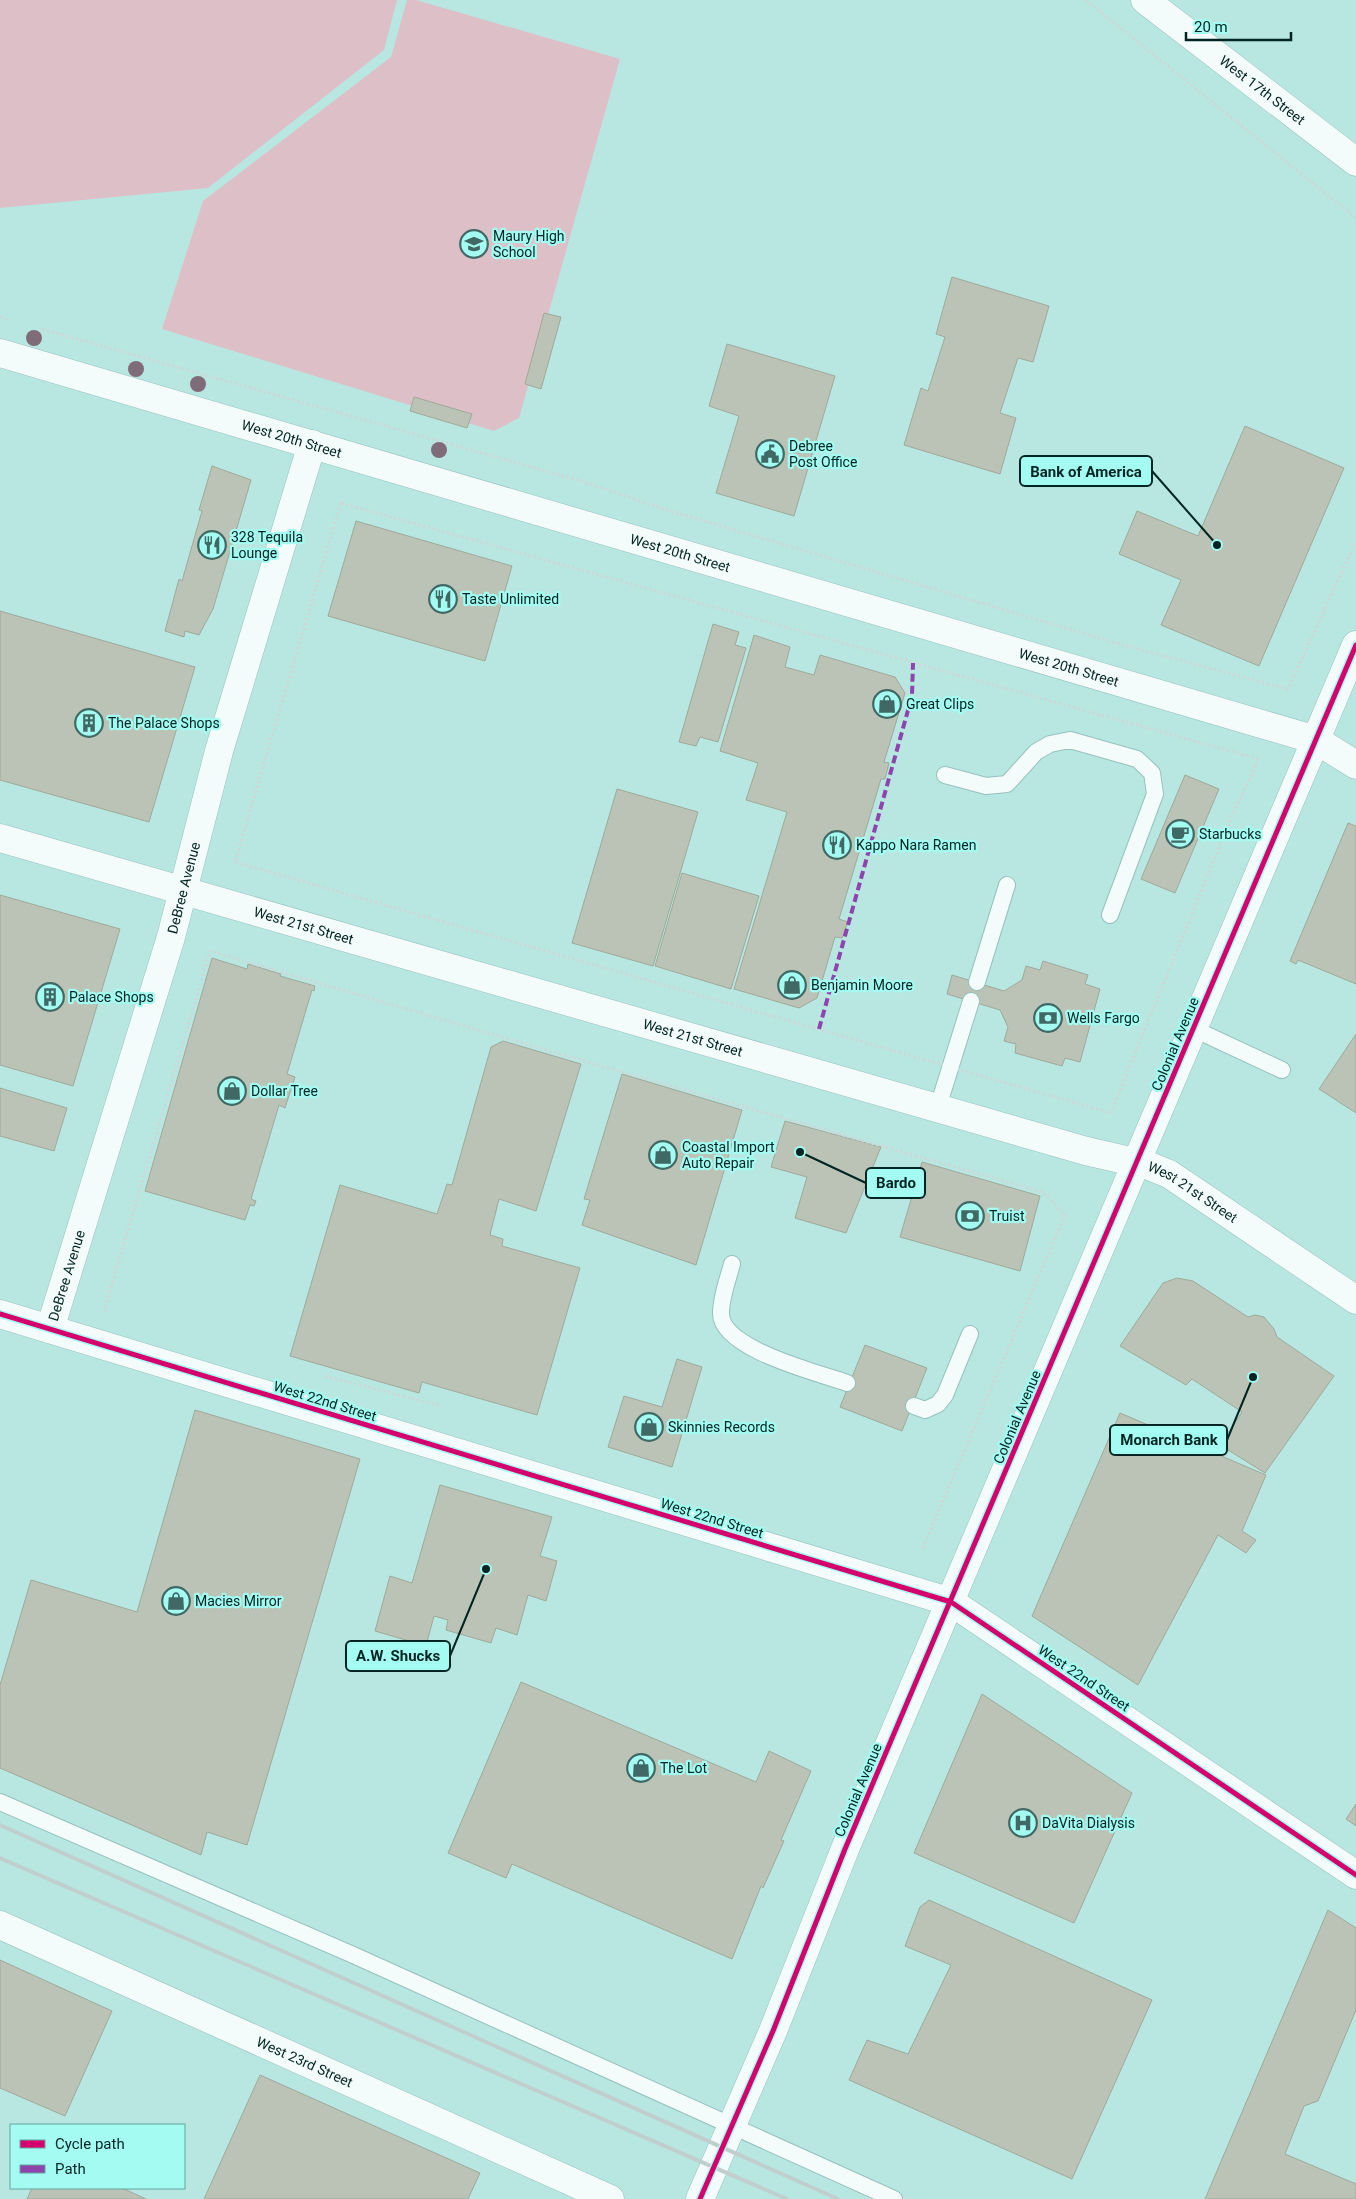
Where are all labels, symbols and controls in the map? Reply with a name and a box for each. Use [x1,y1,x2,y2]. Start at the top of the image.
scale bar [1186,10,1291,42]
text: 20 m [1194,18,1228,36]
street label: West 17th Street [1216,52,1309,128]
place label: Maury High School [493,228,564,260]
school or university icon: Maury High School [459,229,489,259]
street label: West 20th Street [240,416,344,461]
place label: Debree Post Office [789,438,857,470]
public building icon: Debree Post Office [755,439,785,469]
callout: Bank of America [1020,456,1152,486]
text: Bank of America [1030,463,1142,481]
place label: 328 Tequila Lounge [231,529,303,561]
restaurant icon: 328 Tequila Lounge [197,530,227,560]
street label: West 20th Street [628,531,733,575]
restaurant icon: Taste Unlimited [428,584,458,614]
place label: Taste Unlimited [462,591,559,607]
street label: West 20th Street [1017,645,1121,690]
shop icon: Great Clips [872,689,902,719]
place label: Great Clips [906,696,974,712]
building icon: The Palace Shops [74,708,104,738]
place label: The Palace Shops [108,715,220,731]
cafe icon: Starbucks [1165,819,1195,849]
place label: Starbucks [1199,826,1261,842]
restaurant icon: Kappo Nara Ramen [822,830,852,860]
place label: Kappo Nara Ramen [856,837,976,853]
street label: DeBree Avenue [164,840,203,935]
street label: West 21st Street [252,904,356,948]
shop icon: Benjamin Moore [777,970,807,1000]
place label: Benjamin Moore [811,977,913,993]
building icon: Palace Shops [35,982,65,1012]
place label: Palace Shops [69,989,154,1005]
street label: Colonial Avenue [1148,995,1202,1093]
bank icon: Wells Fargo [1033,1003,1063,1033]
place label: Wells Fargo [1067,1010,1140,1026]
street label: West 21st Street [641,1016,745,1060]
shop icon: Dollar Tree [217,1076,247,1106]
place label: Dollar Tree [251,1083,318,1099]
place label: Coastal Import Auto Repair [682,1139,775,1171]
shop icon: Coastal Import Auto Repair [648,1140,678,1170]
street label: West 21st Street [1146,1158,1241,1226]
callout: Bardo [866,1168,925,1198]
text: Bardo [876,1174,916,1192]
bank icon: Truist [955,1201,985,1231]
place label: Truist [989,1208,1025,1224]
street label: DeBree Avenue [45,1228,88,1323]
street label: Colonial Avenue [990,1368,1044,1466]
street label: West 22nd Street [272,1378,379,1424]
shop icon: Skinnies Records [634,1412,664,1442]
place label: Skinnies Records [668,1419,775,1435]
callout: Monarch Bank [1110,1425,1227,1455]
text: Monarch Bank [1120,1431,1219,1449]
street label: West 22nd Street [659,1495,766,1541]
shop icon: Macies Mirror [161,1586,191,1616]
place label: Macies Mirror [195,1593,282,1609]
callout: A.W. Shucks [346,1641,450,1671]
street label: West 22nd Street [1035,1642,1133,1715]
text: A.W. Shucks [356,1647,440,1665]
street label: Colonial Avenue [831,1741,885,1839]
shop icon: The Lot [626,1753,656,1783]
place label: The Lot [660,1760,707,1776]
hospital icon: DaVita Dialysis [1008,1808,1038,1838]
place label: DaVita Dialysis [1042,1815,1135,1831]
street label: West 23rd Street [254,2033,356,2091]
legend [10,2124,185,2189]
text: Cycle path [55,2135,125,2153]
text: Path [55,2160,86,2178]

